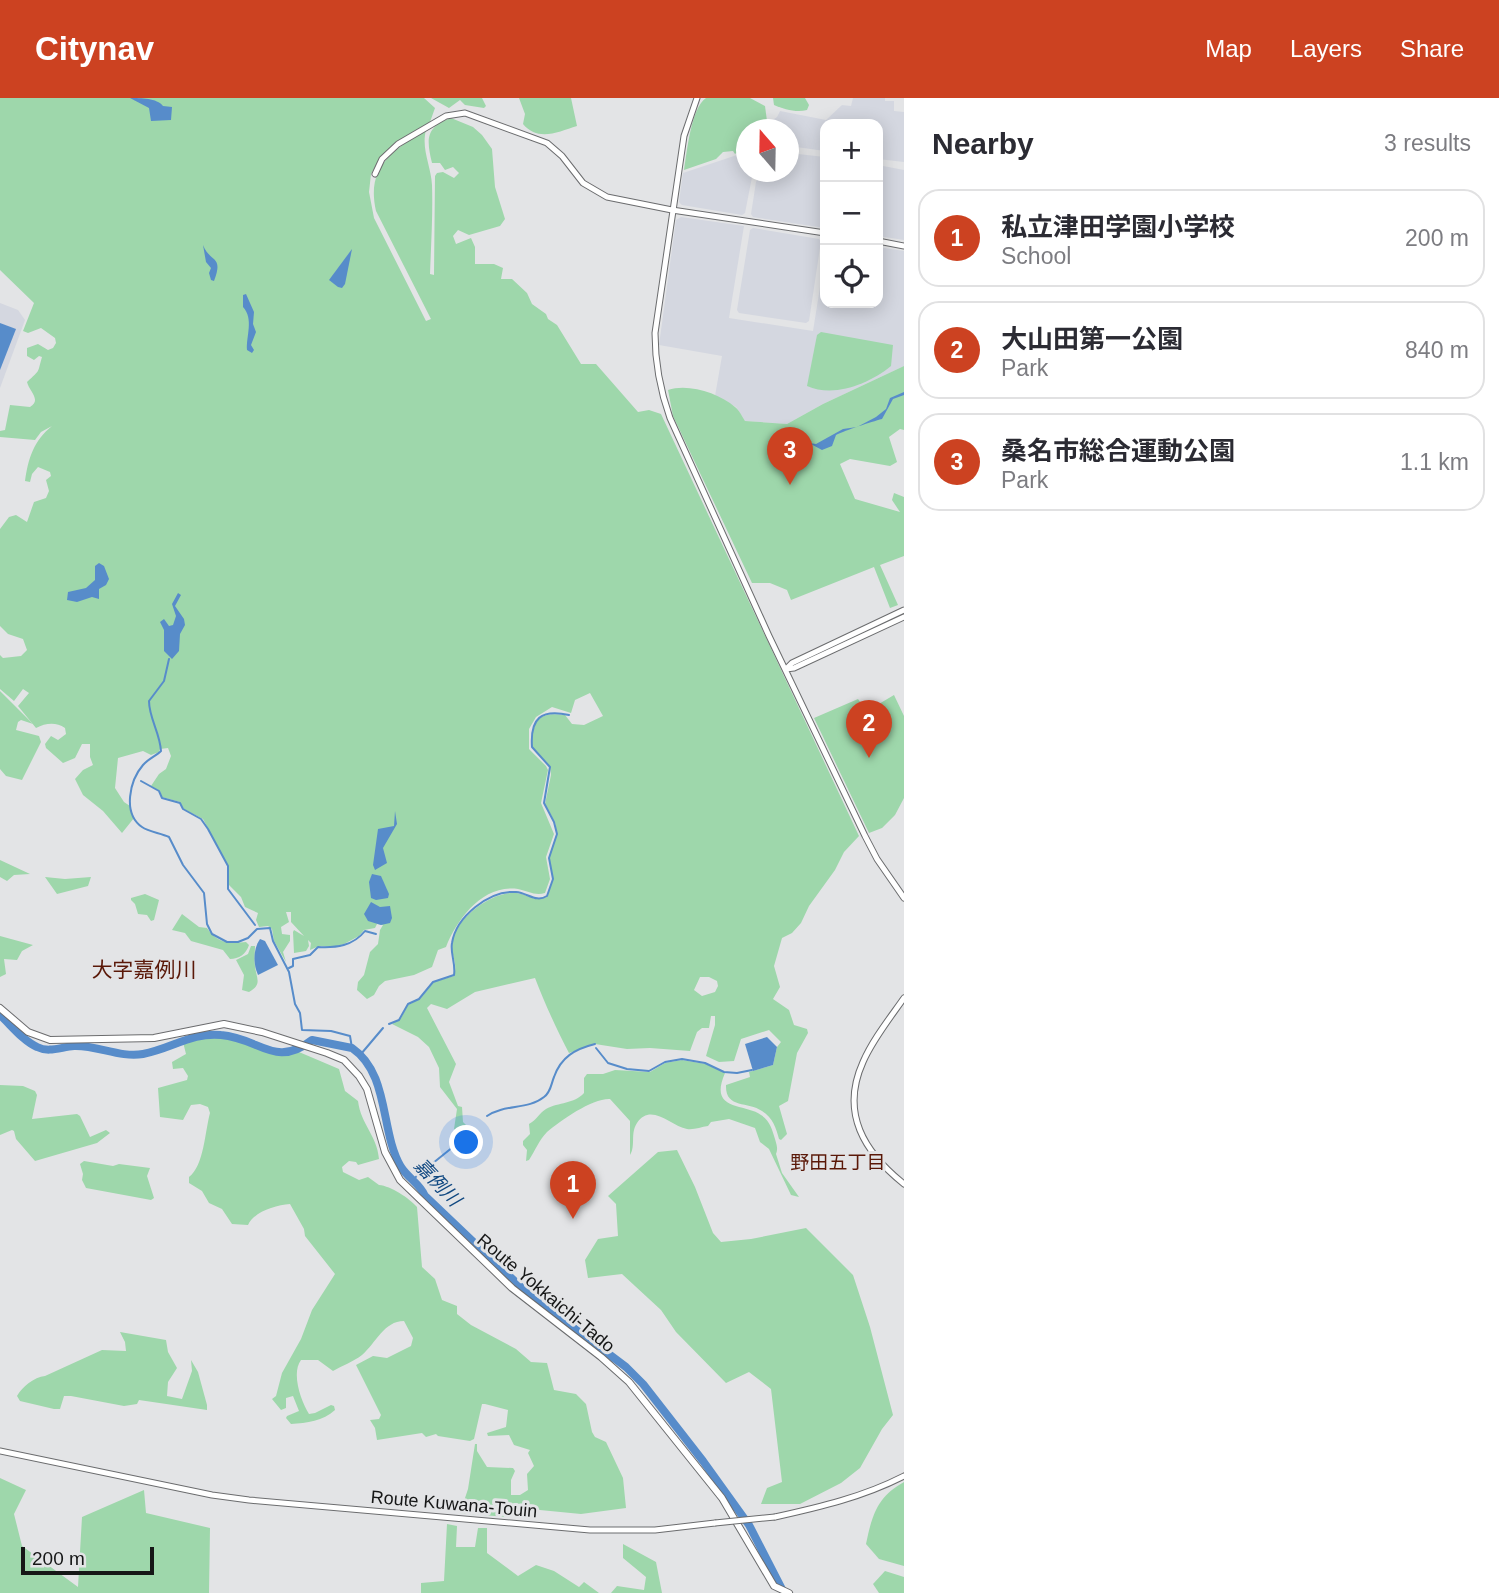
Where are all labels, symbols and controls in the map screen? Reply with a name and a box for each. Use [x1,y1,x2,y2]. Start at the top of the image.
text: Citynav [35,30,154,67]
text: Map [1205,35,1252,62]
text: Layers [1290,35,1362,62]
text: Share [1400,35,1464,62]
north arrow [736,119,799,182]
map controls [820,119,883,308]
button: + [820,119,883,182]
text: Nearby [932,127,1034,160]
text: 3 results [1384,130,1471,156]
button: − [820,182,883,245]
text: 私立津田学園小学校 [1001,212,1235,242]
text: 1 [951,225,963,251]
text: 200 m [1405,225,1469,251]
text: School [1001,243,1071,269]
button: locate [820,245,883,308]
text: 大山田第一公園 [1001,324,1183,354]
text: 2 [951,337,963,363]
text: 840 m [1405,337,1469,363]
text: Park [1001,355,1048,381]
pin: 3 [767,427,813,485]
text: 桑名市総合運動公園 [1001,436,1235,466]
text: 3 [951,449,963,475]
text: 1.1 km [1400,449,1469,475]
text: Park [1001,467,1048,493]
pin: 2 [846,700,892,758]
district label: 大字嘉例川 [92,958,197,981]
your location [449,1125,483,1159]
district label: 野田五丁目 [790,1152,886,1173]
water label: 嘉例川 [410,1155,466,1212]
pin: 1 [550,1161,596,1219]
street label: Route Yokkaichi-Tado [473,1230,619,1356]
street label: Route Kuwana-Touin [370,1487,538,1521]
scale bar [21,1544,154,1576]
text: 200 m [32,1548,85,1569]

